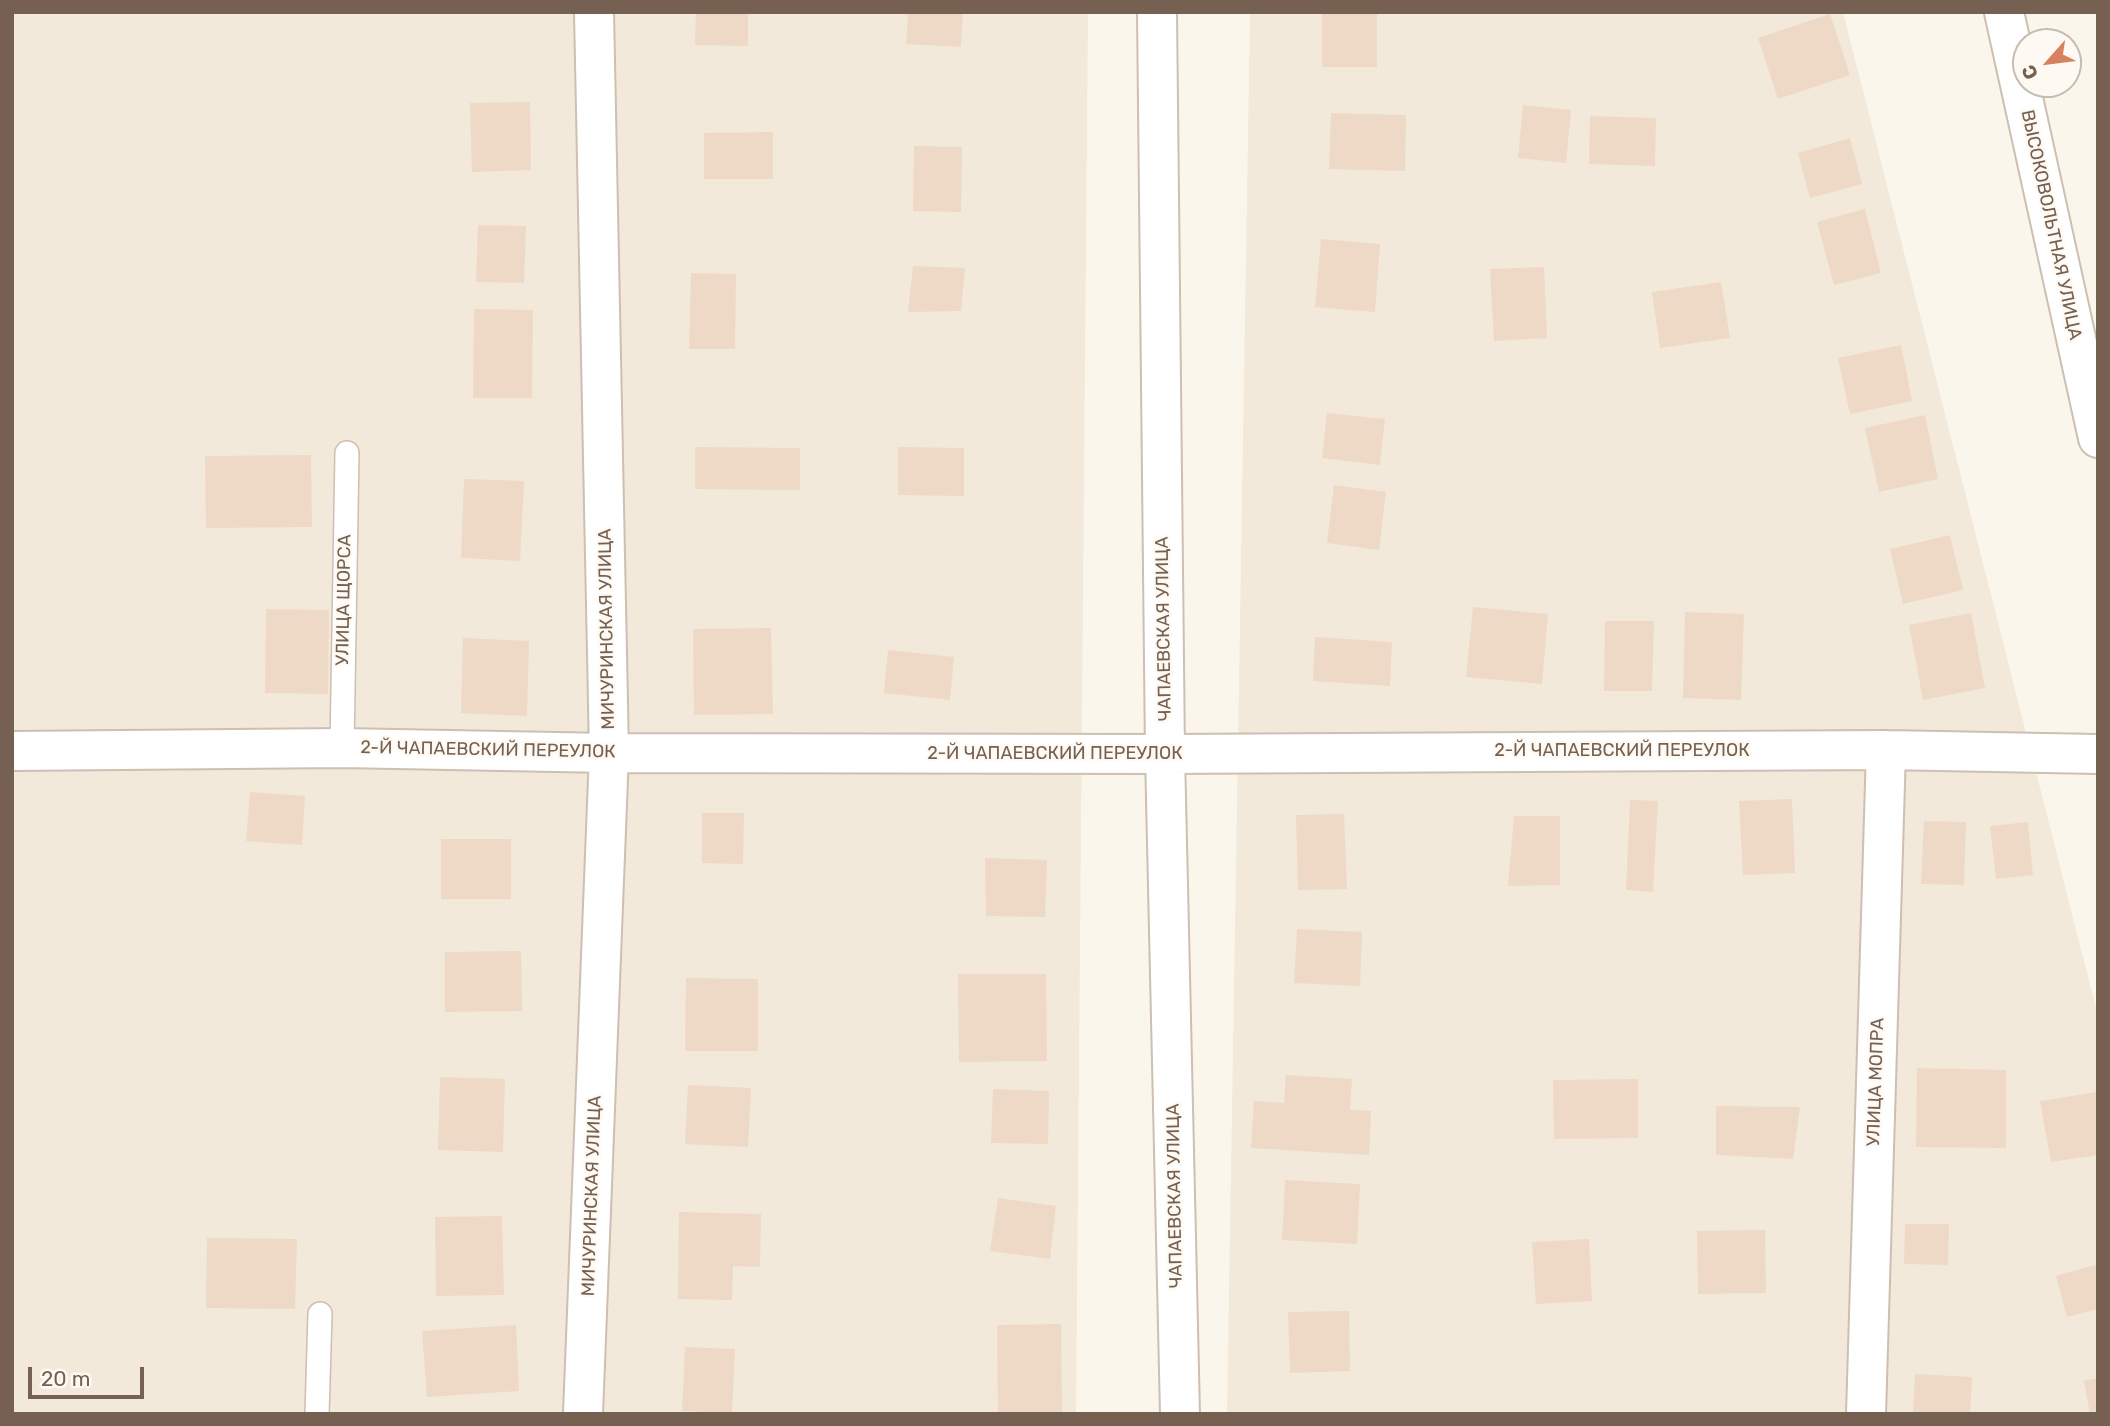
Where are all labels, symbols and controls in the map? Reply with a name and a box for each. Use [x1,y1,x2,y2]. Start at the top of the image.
north arrow [2012,28,2082,98]
text: С [2016,61,2043,83]
street label: ВЫСОКОВОЛЬТНАЯ УЛИЦА [2016,108,2086,342]
street label: МИЧУРИНСКАЯ УЛИЦА [594,528,620,730]
street label: УЛИЦА ЩОРСА [332,534,356,666]
street label: ЧАПАЕВСКАЯ УЛИЦА [1152,536,1176,722]
street label: 2-Й ЧАПАЕВСКИЙ ПЕРЕУЛОК [360,737,616,763]
street label: 2-Й ЧАПАЕВСКИЙ ПЕРЕУЛОК [1494,740,1750,762]
street label: 2-Й ЧАПАЕВСКИЙ ПЕРЕУЛОК [927,743,1183,765]
street label: УЛИЦА МОПРА [1863,1017,1889,1147]
street label: МИЧУРИНСКАЯ УЛИЦА [578,1095,606,1297]
street label: ЧАПАЕВСКАЯ УЛИЦА [1163,1103,1187,1289]
scale bar [32,1352,147,1396]
text: 20 m [41,1366,90,1391]

